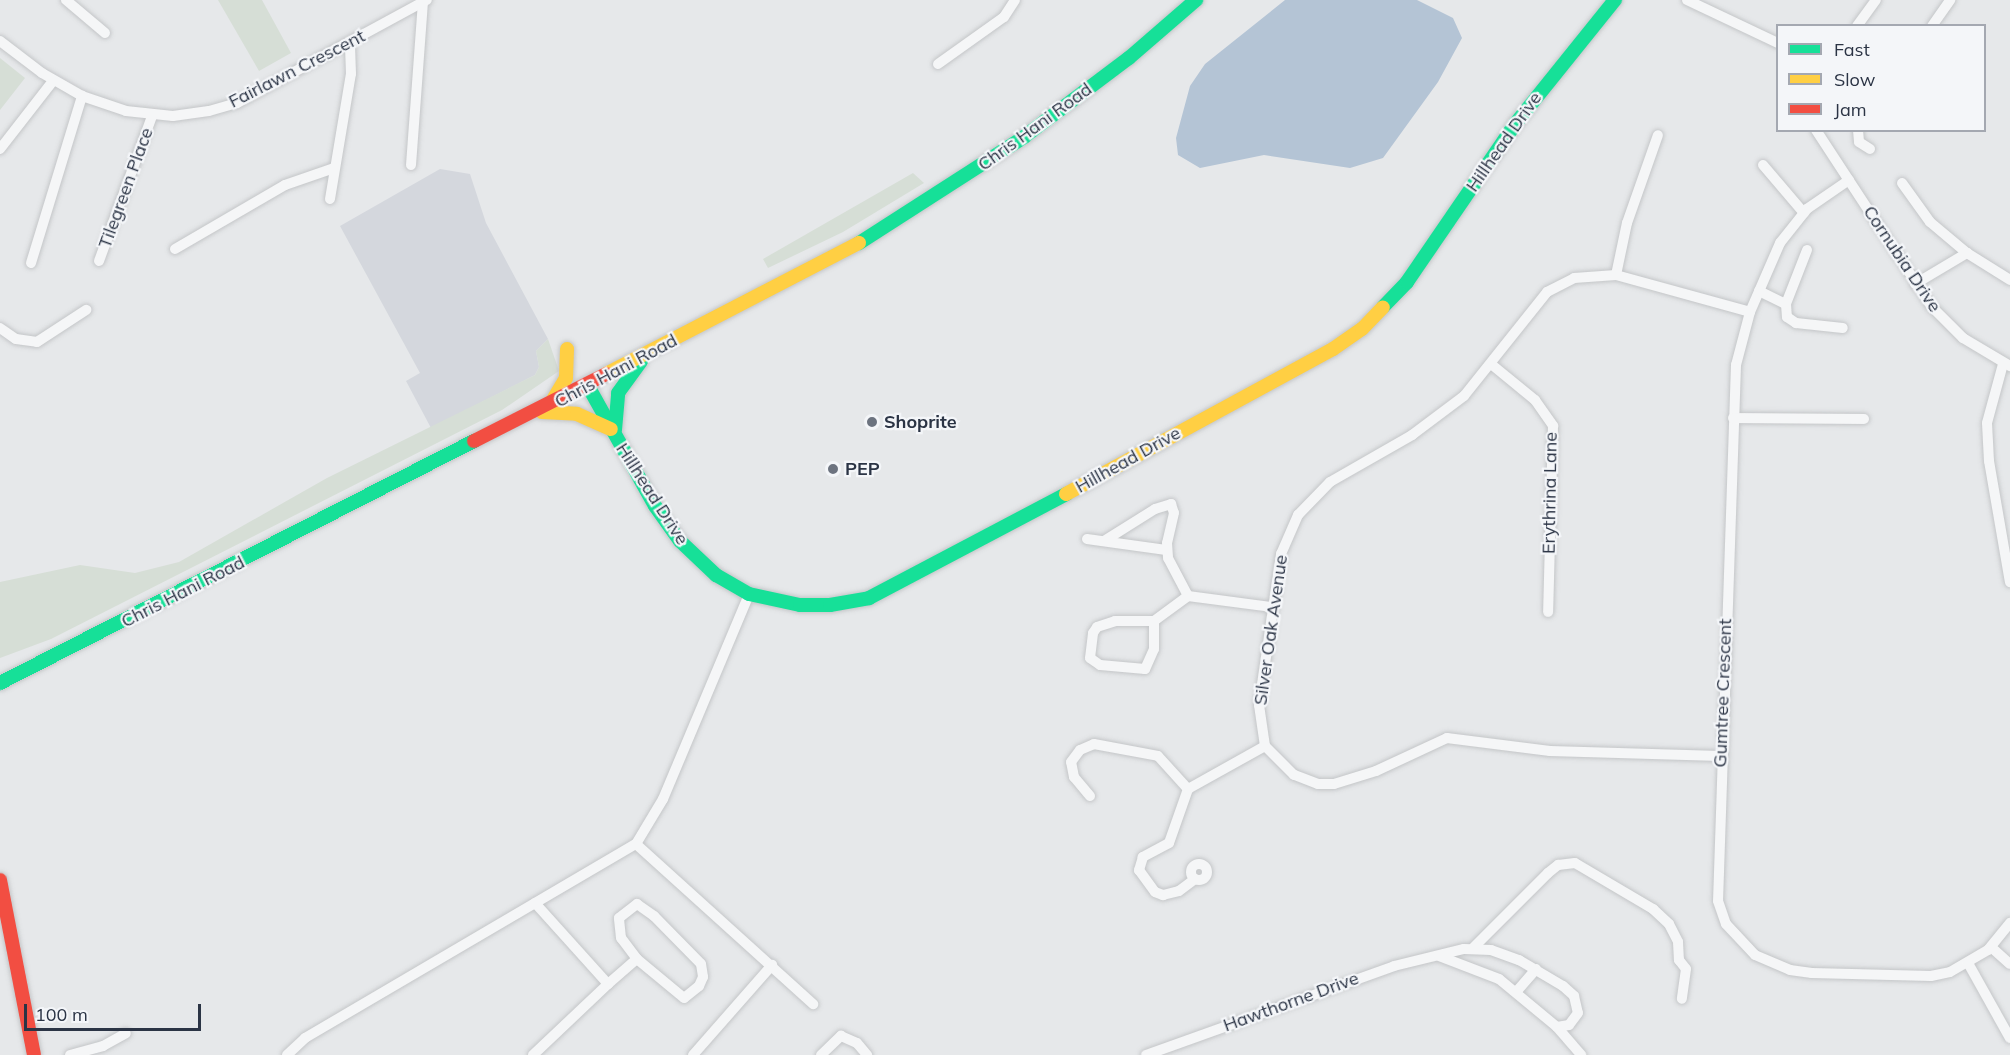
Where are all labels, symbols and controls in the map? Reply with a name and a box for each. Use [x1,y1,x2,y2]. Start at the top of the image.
legend [1776,24,1986,132]
street label: Fairlawn Crescent [225,25,369,113]
text: Fast [1834,38,1870,61]
text: Slow [1834,68,1875,91]
street label: Chris Hani Road [974,78,1096,176]
street label: Hillhead Drive [1462,88,1546,196]
text: Jam [1834,98,1867,121]
street label: Tilegreen Place [94,125,158,251]
street label: Cornubia Drive [1859,202,1945,316]
street label: Chris Hani Road [551,330,681,412]
place label: Shoprite [884,411,957,433]
marker: Shoprite [865,415,879,429]
street label: Hillhead Drive [1072,422,1184,498]
street label: Erythrina Lane [1538,432,1562,554]
street label: Hillhead Drive [611,439,693,549]
place label: PEP [845,458,880,480]
marker: PEP [826,462,840,476]
street label: Chris Hani Road [118,552,248,632]
street label: Silver Oak Avenue [1250,553,1292,707]
street label: Gumtree Crescent [1710,618,1736,768]
street label: Hawthorne Drive [1220,967,1362,1037]
scale bar [27,992,204,1030]
text: 100 m [35,1003,88,1026]

